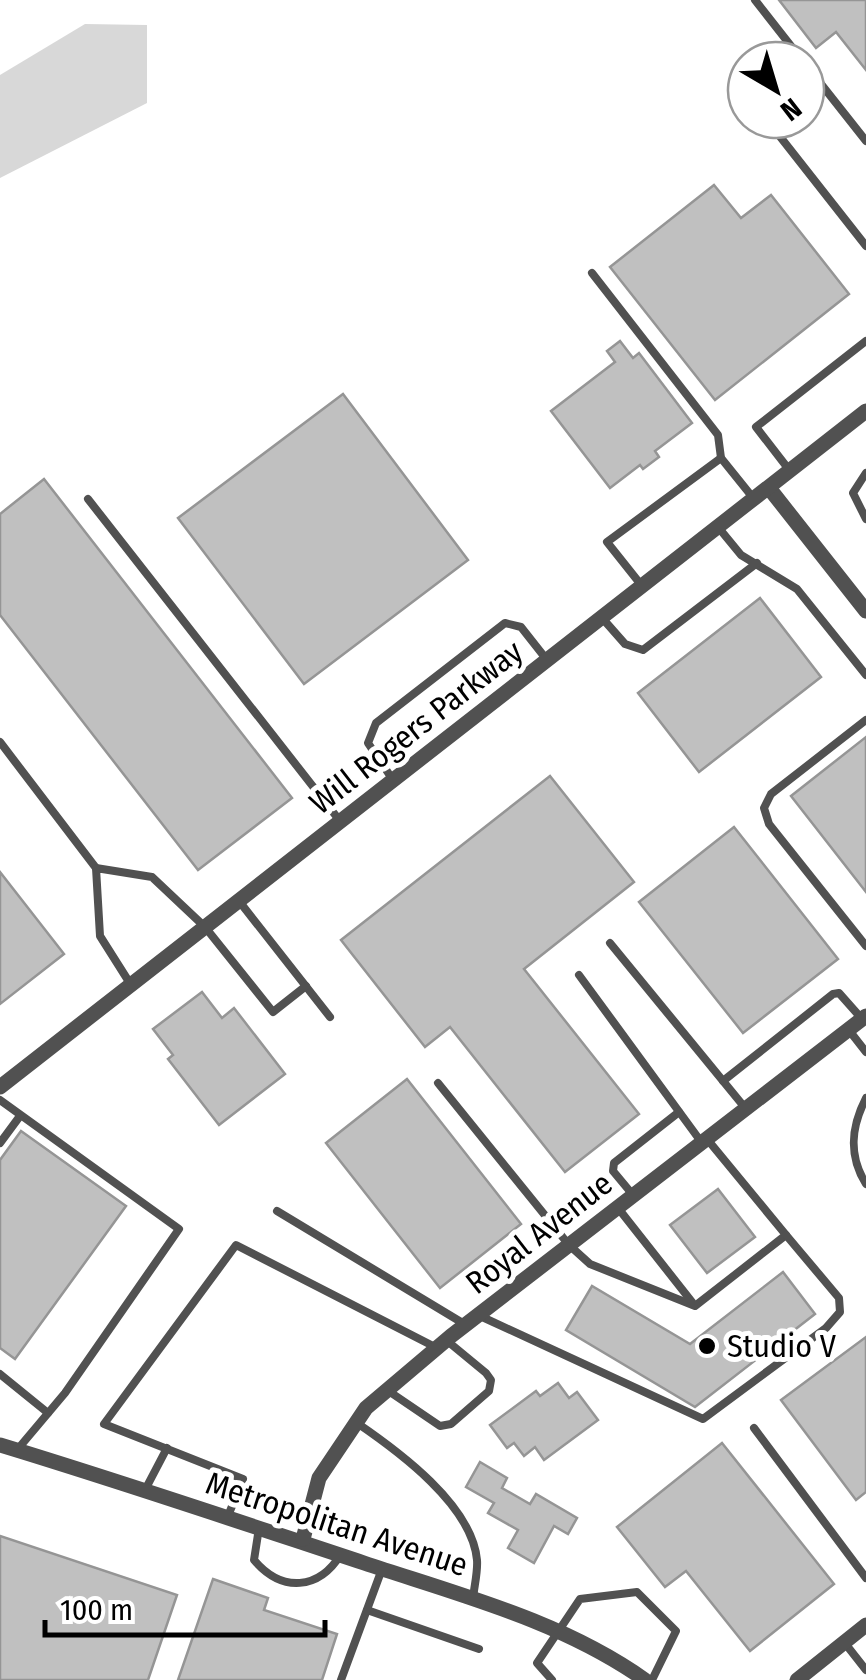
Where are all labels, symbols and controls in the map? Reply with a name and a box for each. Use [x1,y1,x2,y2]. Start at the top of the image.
north arrow [726,40,826,140]
text: N [774,91,808,127]
street label: Will Rogers Parkway [302,632,530,822]
street label: Royal Avenue [458,1164,620,1302]
place label: Studio V [727,1327,837,1365]
marker: Studio V [696,1335,718,1357]
street label: Metropolitan Avenue [201,1464,473,1584]
scale bar [45,1575,325,1637]
text: 100 m [60,1592,133,1628]

